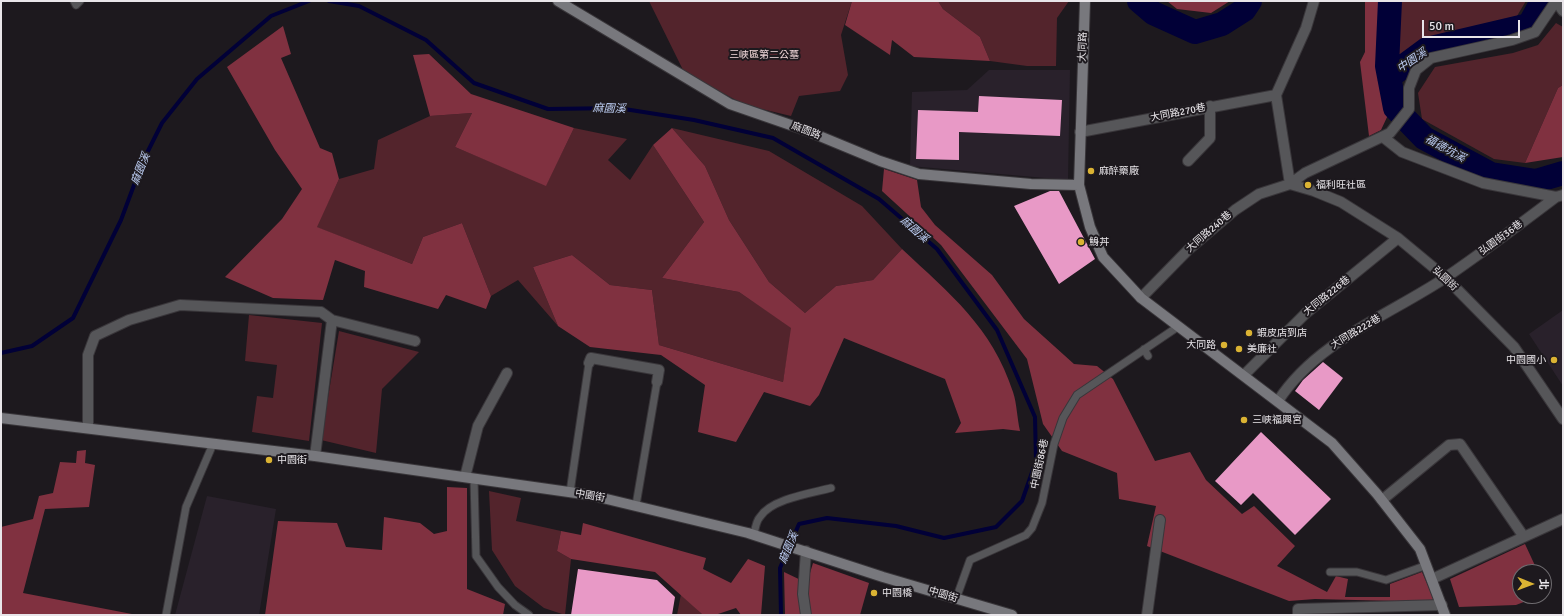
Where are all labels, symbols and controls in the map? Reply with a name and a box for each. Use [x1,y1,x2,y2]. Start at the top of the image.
scale bar [1424,12,1522,38]
text: 50 m [1429,19,1454,34]
street label: 大同路 [1076,32,1090,62]
water label: 中園溪 [1395,46,1429,76]
park label: 三峽區第二公墓 [729,49,799,61]
water label: 麻園溪 [592,102,626,116]
street label: 大同路270巷 [1149,102,1207,124]
street label: 麻園路 [790,120,822,142]
water label: 福德坑溪 [1423,133,1467,165]
water label: 麻園溪 [129,151,153,187]
place label: 麻醉藥廠 [1099,165,1139,177]
marker: 麻醉藥廠 [1086,166,1096,176]
place label: 福利旺社區 [1316,179,1366,191]
marker: 福利旺社區 [1303,180,1313,190]
street label: 大同路240巷 [1184,209,1234,255]
water label: 麻園溪 [897,214,931,246]
street label: 弘園街36巷 [1477,218,1525,258]
place label: 鯓丼 [1089,236,1109,248]
marker: 鯓丼 [1076,237,1086,247]
street label: 弘園街 [1430,264,1460,294]
street label: 大同路226巷 [1301,274,1353,318]
street label: 大同路222巷 [1329,312,1383,352]
place label: 蝦皮店到店 [1257,327,1307,339]
marker: 蝦皮店到店 [1244,328,1254,338]
place label: 大同路 [1186,339,1216,351]
marker: 大同路 [1219,340,1229,350]
place label: 美廉社 [1247,343,1277,355]
marker: 美廉社 [1234,344,1244,354]
place label: 中園國小 [1506,354,1546,366]
marker: 中園國小 [1549,355,1559,365]
place label: 三峽福興宮 [1252,414,1302,426]
marker: 三峽福興宮 [1239,415,1249,425]
street label: 中園街86巷 [1029,438,1051,490]
place label: 中園街 [277,454,307,466]
marker: 中園街 [264,455,274,465]
street label: 中園街 [574,487,606,505]
water label: 麻園溪 [776,530,802,566]
north arrow [1512,564,1552,604]
text: 北 [1537,579,1550,590]
street label: 中園街 [927,585,959,605]
place label: 中園橋 [882,587,912,599]
marker: 中園橋 [869,588,879,598]

